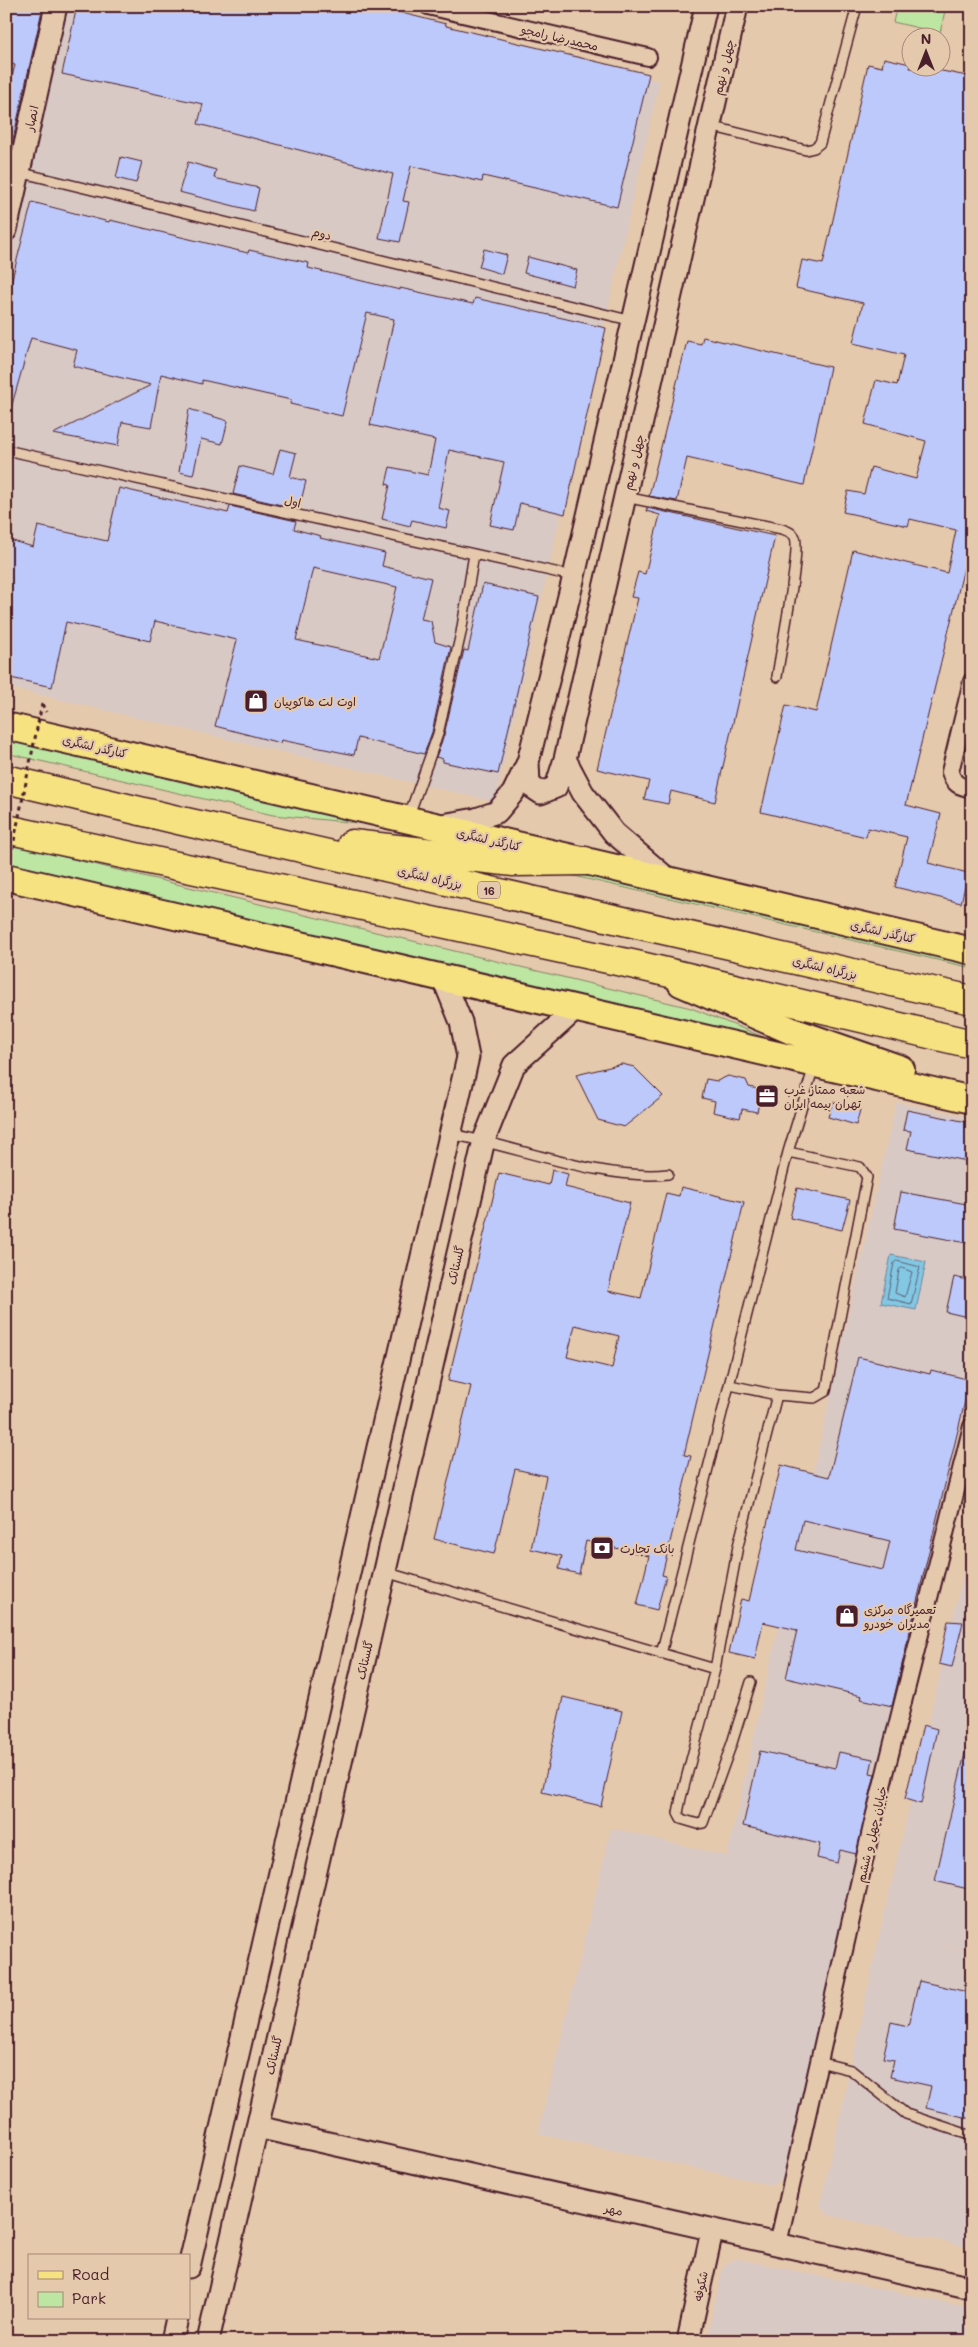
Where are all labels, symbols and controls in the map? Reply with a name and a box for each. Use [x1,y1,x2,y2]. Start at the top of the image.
street label: محمدرضا رامجو [519,20,600,55]
north arrow [900,28,950,78]
text: N [921,29,931,48]
street label: چهل و نهم [709,38,739,97]
street label: انصار [20,104,42,133]
street label: دوم [310,223,333,245]
street label: چهل و نهم [619,433,649,492]
street label: اول [283,491,303,512]
shop icon: اوت لت هاکوپیان [243,688,269,714]
place label: اوت لت هاکوپیان [274,693,356,710]
street label: کنارگذر لشگری [61,731,129,761]
street label: کنارگذر لشگری [455,824,523,854]
street label: بزرگراه لشگری [396,862,464,893]
road number: 16 [478,882,500,898]
street label: کنارگذر لشگری [849,916,917,946]
street label: بزرگراه لشگری [791,952,859,983]
place label: شعبه ممتاز غرب تهران بیمه ایران [784,1081,865,1112]
office icon: شعبه ممتاز غرب تهران بیمه ایران [754,1083,780,1109]
street label: گلستانک [443,1244,467,1286]
bank icon: بانک تجارت [589,1535,615,1561]
place label: بانک تجارت [620,1540,674,1557]
place label: تعمیرگاه مرکزی مدیران خودرو [863,1601,937,1632]
shop icon: تعمیرگاه مرکزی مدیران خودرو [834,1603,860,1629]
street label: گلستانک [352,1639,376,1681]
street label: خیابان چهل و ششم [852,1784,892,1884]
street label: گلستانک [261,2034,285,2076]
street label: مهر [602,2199,625,2219]
legend [28,2254,190,2320]
text: Road [72,2264,109,2284]
street label: شکوفه [689,2269,711,2303]
text: Park [72,2288,106,2308]

